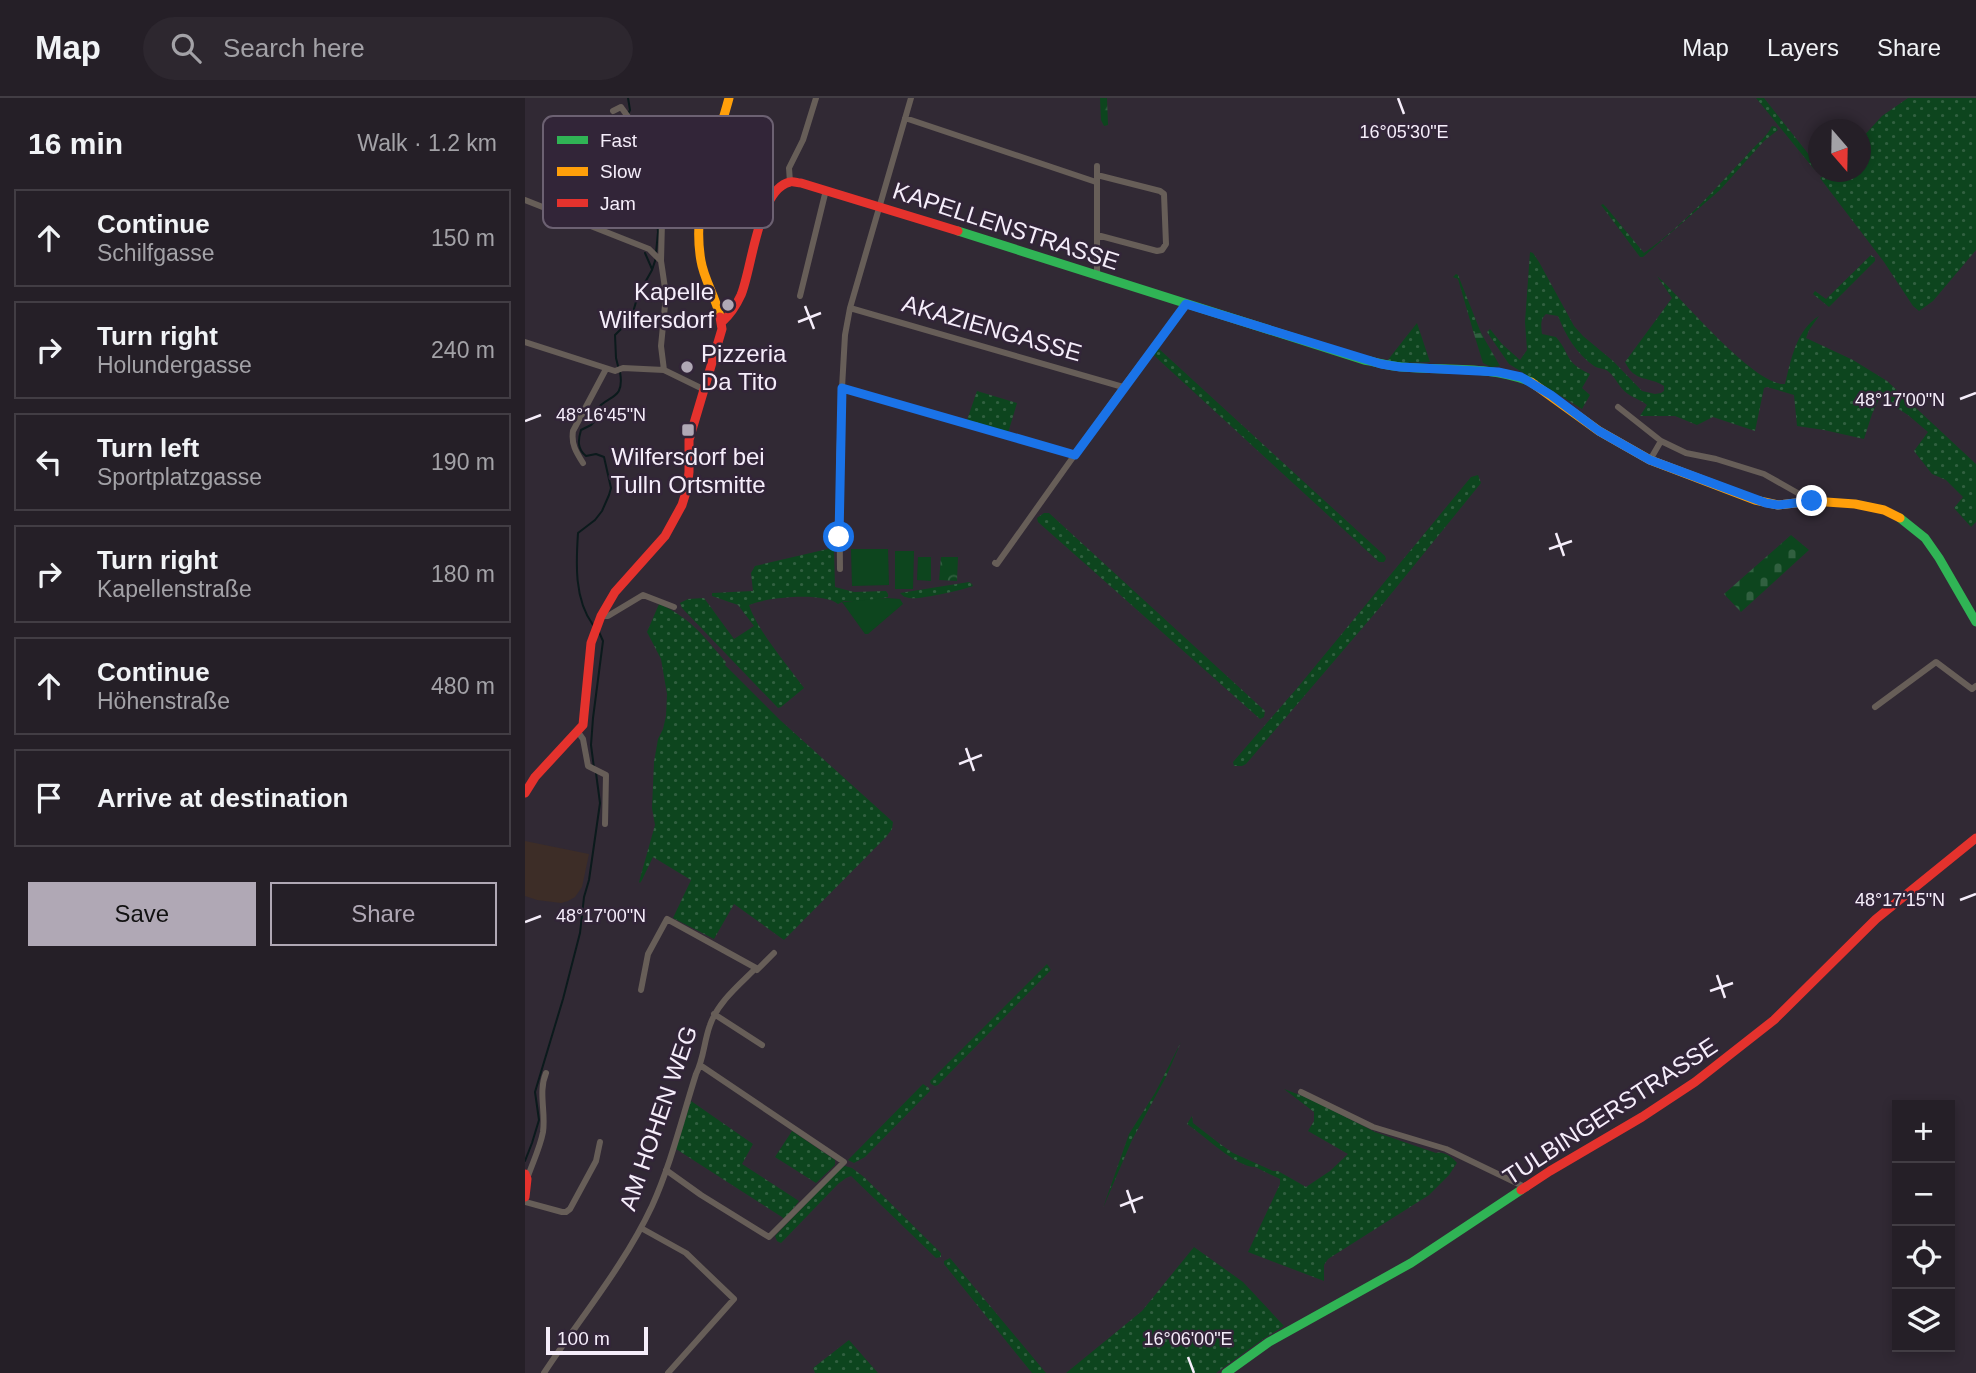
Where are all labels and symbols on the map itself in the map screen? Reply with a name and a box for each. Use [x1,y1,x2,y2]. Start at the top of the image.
legend [543,116,773,228]
north arrow [1808,119,1871,182]
text: 16°05'30"E [1359,122,1449,142]
text: Fast [600,130,638,151]
text: Slow [600,161,641,182]
street label: KAPELLENSTRASSE [890,177,1122,275]
text: Jam [600,193,636,214]
place label: Kapelle Wilfersdorf [599,278,714,333]
street label: AKAZIENGASSE [899,289,1085,367]
marker: Kapelle Wilfersdorf [720,297,736,313]
place label: Pizzeria Da Tito [701,340,787,395]
marker: Pizzeria Da Tito [679,359,695,375]
text: 48°17'00"N [1855,390,1945,410]
text: 48°16'45"N [556,405,646,425]
marker: Wilfersdorf bei Tulln Ortsmitte [680,422,696,438]
place label: Wilfersdorf bei Tulln Ortsmitte [610,443,766,498]
route end [1796,485,1827,516]
route start [823,521,854,552]
text: 48°17'15"N [1855,890,1945,910]
text: 48°17'00"N [556,906,646,926]
street label: AM HOHEN WEG [614,1022,702,1214]
street label: TULBINGERSTRASSE [1498,1032,1722,1190]
scale bar [546,1324,647,1356]
text: 16°06'00"E [1143,1329,1233,1349]

